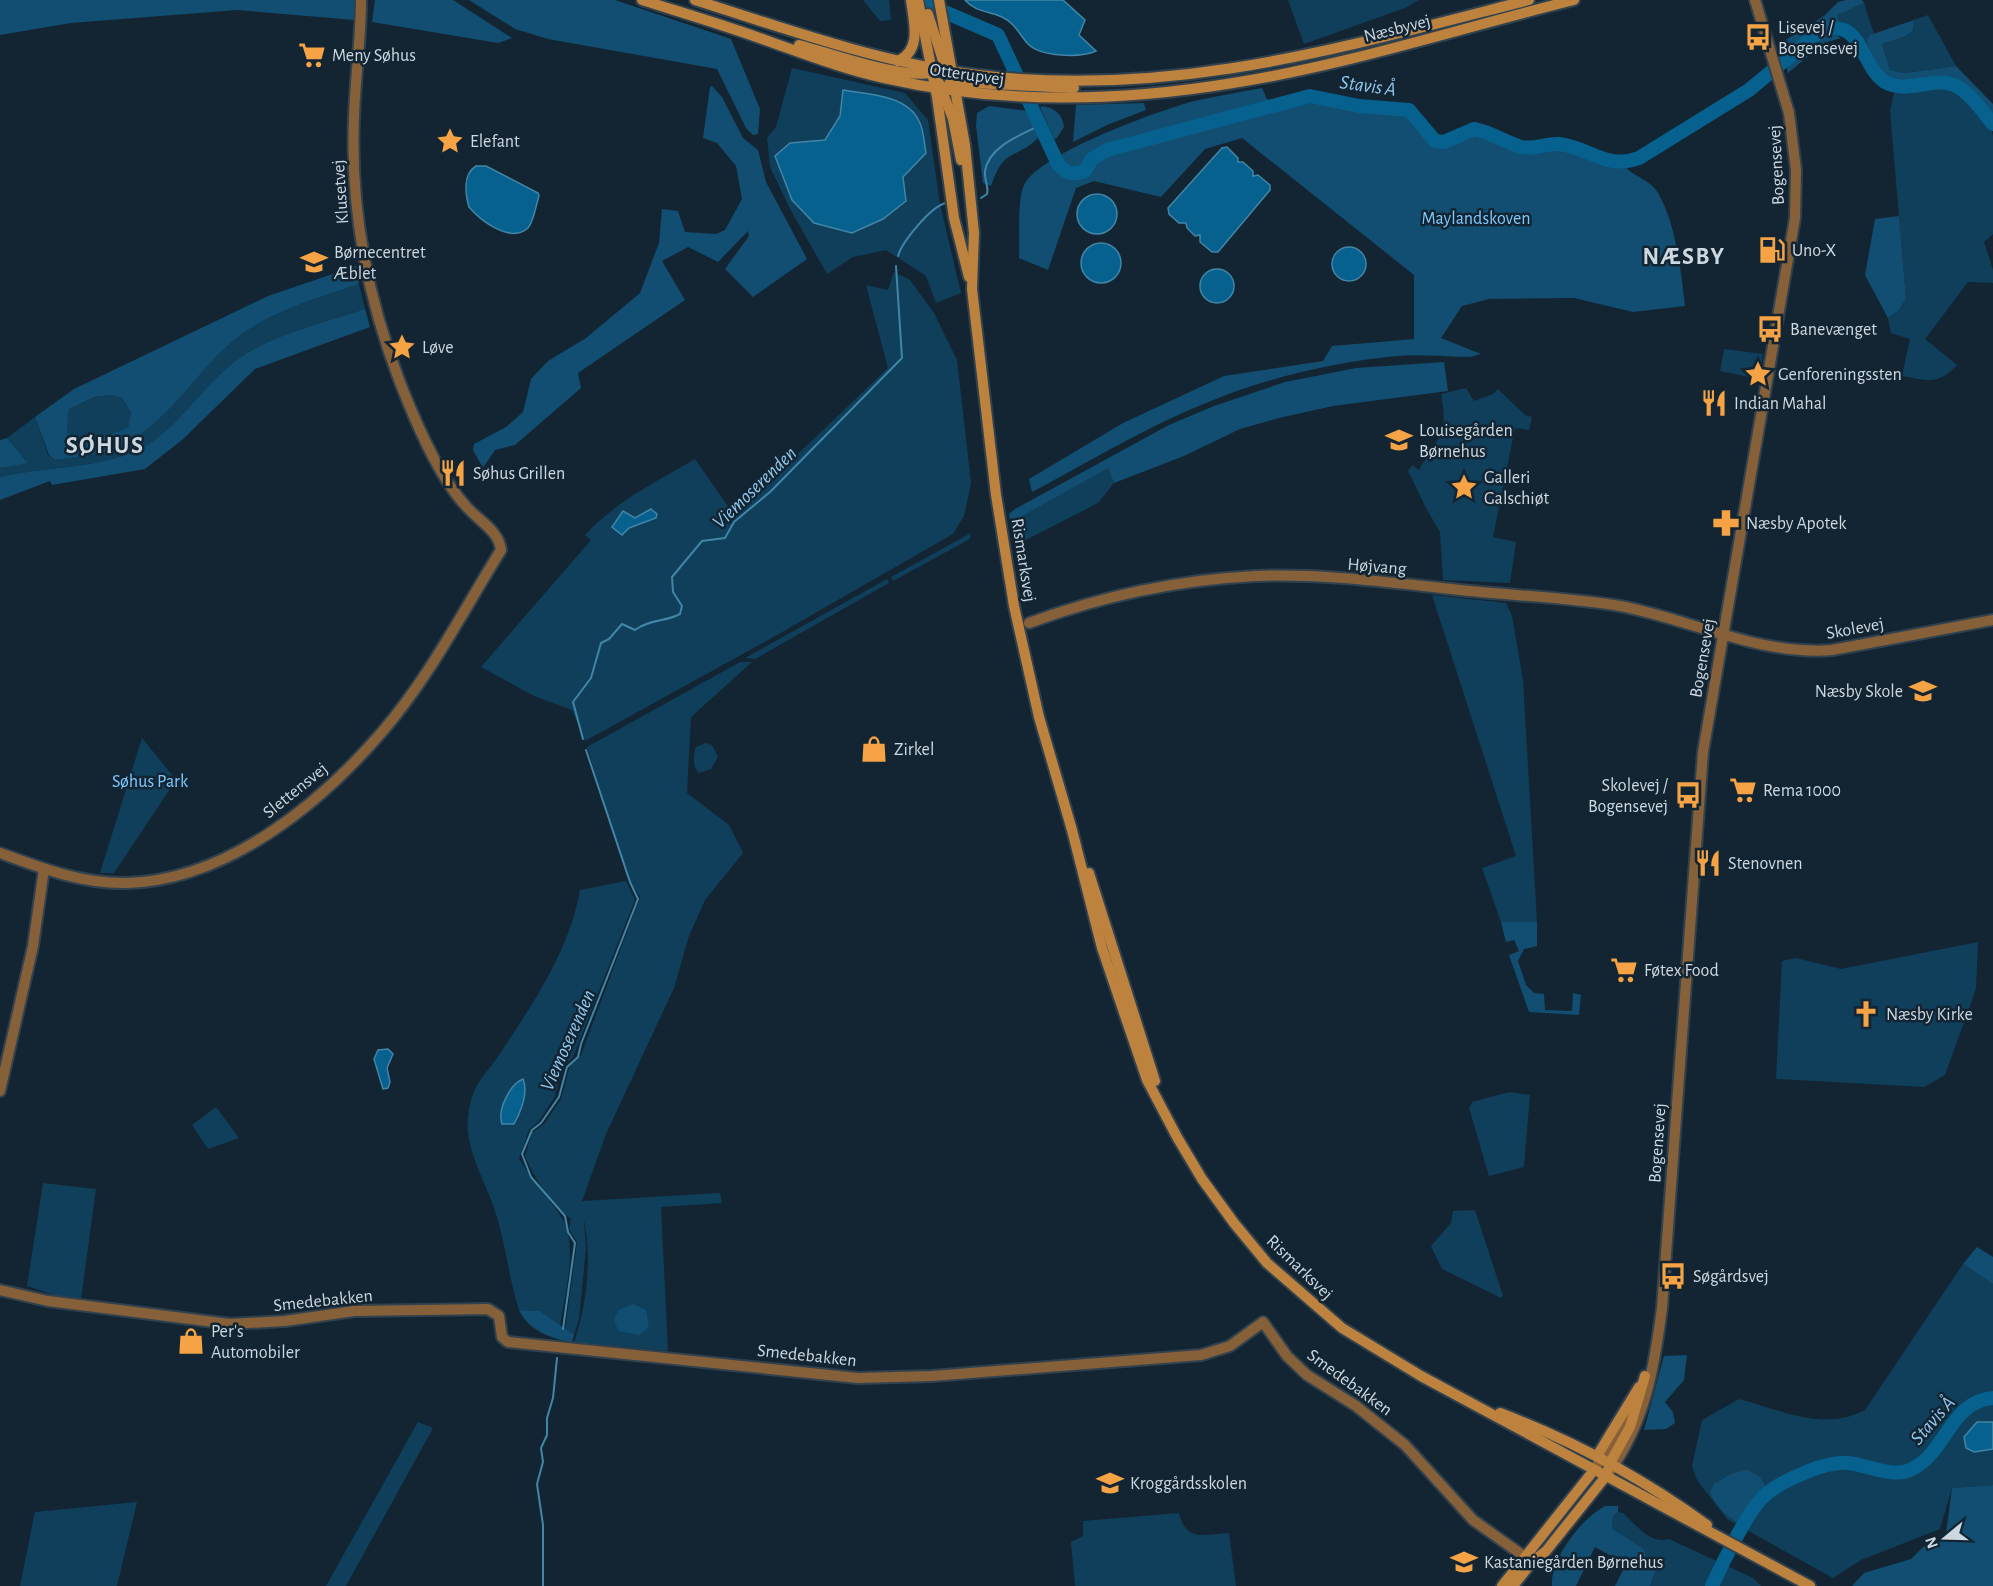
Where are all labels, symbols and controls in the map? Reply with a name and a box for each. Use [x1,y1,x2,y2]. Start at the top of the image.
street label: Næsbyvej [1362,12,1432,46]
place label: Lisevej / Bogensevej [1778,19,1858,58]
bus stop icon: Lisevej / Bogensevej [1743,22,1773,52]
supermarket icon: Meny Søhus [297,40,327,70]
place label: Meny Søhus [332,47,416,65]
street label: Otterupvej [928,61,1005,89]
water label: Stavis Å [1338,71,1397,100]
street label: Bogensevej [1766,124,1788,205]
place icon: Elefant [435,126,465,156]
place label: Elefant [470,133,520,151]
street label: Klusetvej [330,159,352,225]
park label: Maylandskoven [1421,210,1531,228]
fuel station icon: Uno-X [1757,235,1787,265]
place label: Uno-X [1792,242,1836,260]
place label: Børnecentret Æblet [333,244,426,283]
district label: NÆSBY [1643,245,1725,269]
school or university icon: Børnecentret Æblet [299,247,329,277]
bus stop icon: Banevænget [1755,314,1785,344]
place label: Banevænget [1790,321,1877,339]
place icon: Løve [387,332,417,362]
place label: Løve [422,339,453,357]
place icon: Genforeningssten [1743,359,1773,389]
place label: Genforeningssten [1778,366,1902,384]
restaurant icon: Indian Mahal [1699,388,1729,418]
place label: Indian Mahal [1734,395,1826,413]
place label: Louisegården Børnehus [1419,422,1513,461]
school or university icon: Louisegården Børnehus [1384,425,1414,455]
district label: SØHUS [66,434,144,458]
water label: Viemoserenden [709,443,801,532]
restaurant icon: Søhus Grillen [438,458,468,488]
place label: Søhus Grillen [473,465,565,483]
place label: Galleri Galschiøt [1484,469,1550,508]
place icon: Galleri Galschiøt [1449,472,1479,502]
pharmacy icon: Næsby Apotek [1711,508,1741,538]
place label: Næsby Apotek [1746,515,1847,533]
street label: Rismarksvej [1008,517,1039,603]
street label: Højvang [1347,555,1407,579]
street label: Skolevej [1825,615,1885,643]
street label: Bogensevej [1687,617,1719,699]
school or university icon: Næsby Skole [1908,676,1938,706]
place label: Næsby Skole [1815,683,1903,701]
shop icon: Zirkel [859,734,889,764]
place label: Zirkel [894,741,934,759]
street label: Slettensvej [260,760,331,822]
park label: Søhus Park [112,773,189,791]
supermarket icon: Rema 1000 [1728,775,1758,805]
place label: Skolevej / Bogensevej [1588,777,1669,816]
bus stop icon: Skolevej / Bogensevej [1673,780,1703,810]
place label: Rema 1000 [1763,782,1841,800]
restaurant icon: Stenovnen [1693,848,1723,878]
place label: Stenovnen [1728,855,1803,873]
supermarket icon: Føtex Food [1609,955,1639,985]
place label: Føtex Food [1644,962,1719,980]
water label: Viemoserenden [537,987,599,1094]
church icon: Næsby Kirke [1851,999,1881,1029]
place label: Næsby Kirke [1886,1006,1973,1024]
street label: Bogensevej [1646,1103,1670,1184]
street label: Rismarksvej [1263,1232,1336,1304]
bus stop icon: Søgårdsvej [1658,1261,1688,1291]
place label: Søgårdsvej [1693,1268,1769,1286]
street label: Smedebakken [272,1287,374,1315]
place label: Per's Automobiler [211,1323,300,1362]
shop icon: Per's Automobiler [176,1326,206,1356]
street label: Smedebakken [756,1342,858,1370]
street label: Smedebakken [1304,1346,1395,1419]
water label: Stavis Å [1906,1392,1959,1449]
school or university icon: Kroggårdsskolen [1095,1468,1125,1498]
place label: Kroggårdsskolen [1130,1475,1247,1493]
north arrow [1915,1508,1975,1568]
text: N [1922,1535,1941,1550]
school or university icon: Kastaniegården Børnehus [1449,1547,1479,1577]
place label: Kastaniegården Børnehus [1484,1554,1663,1572]

